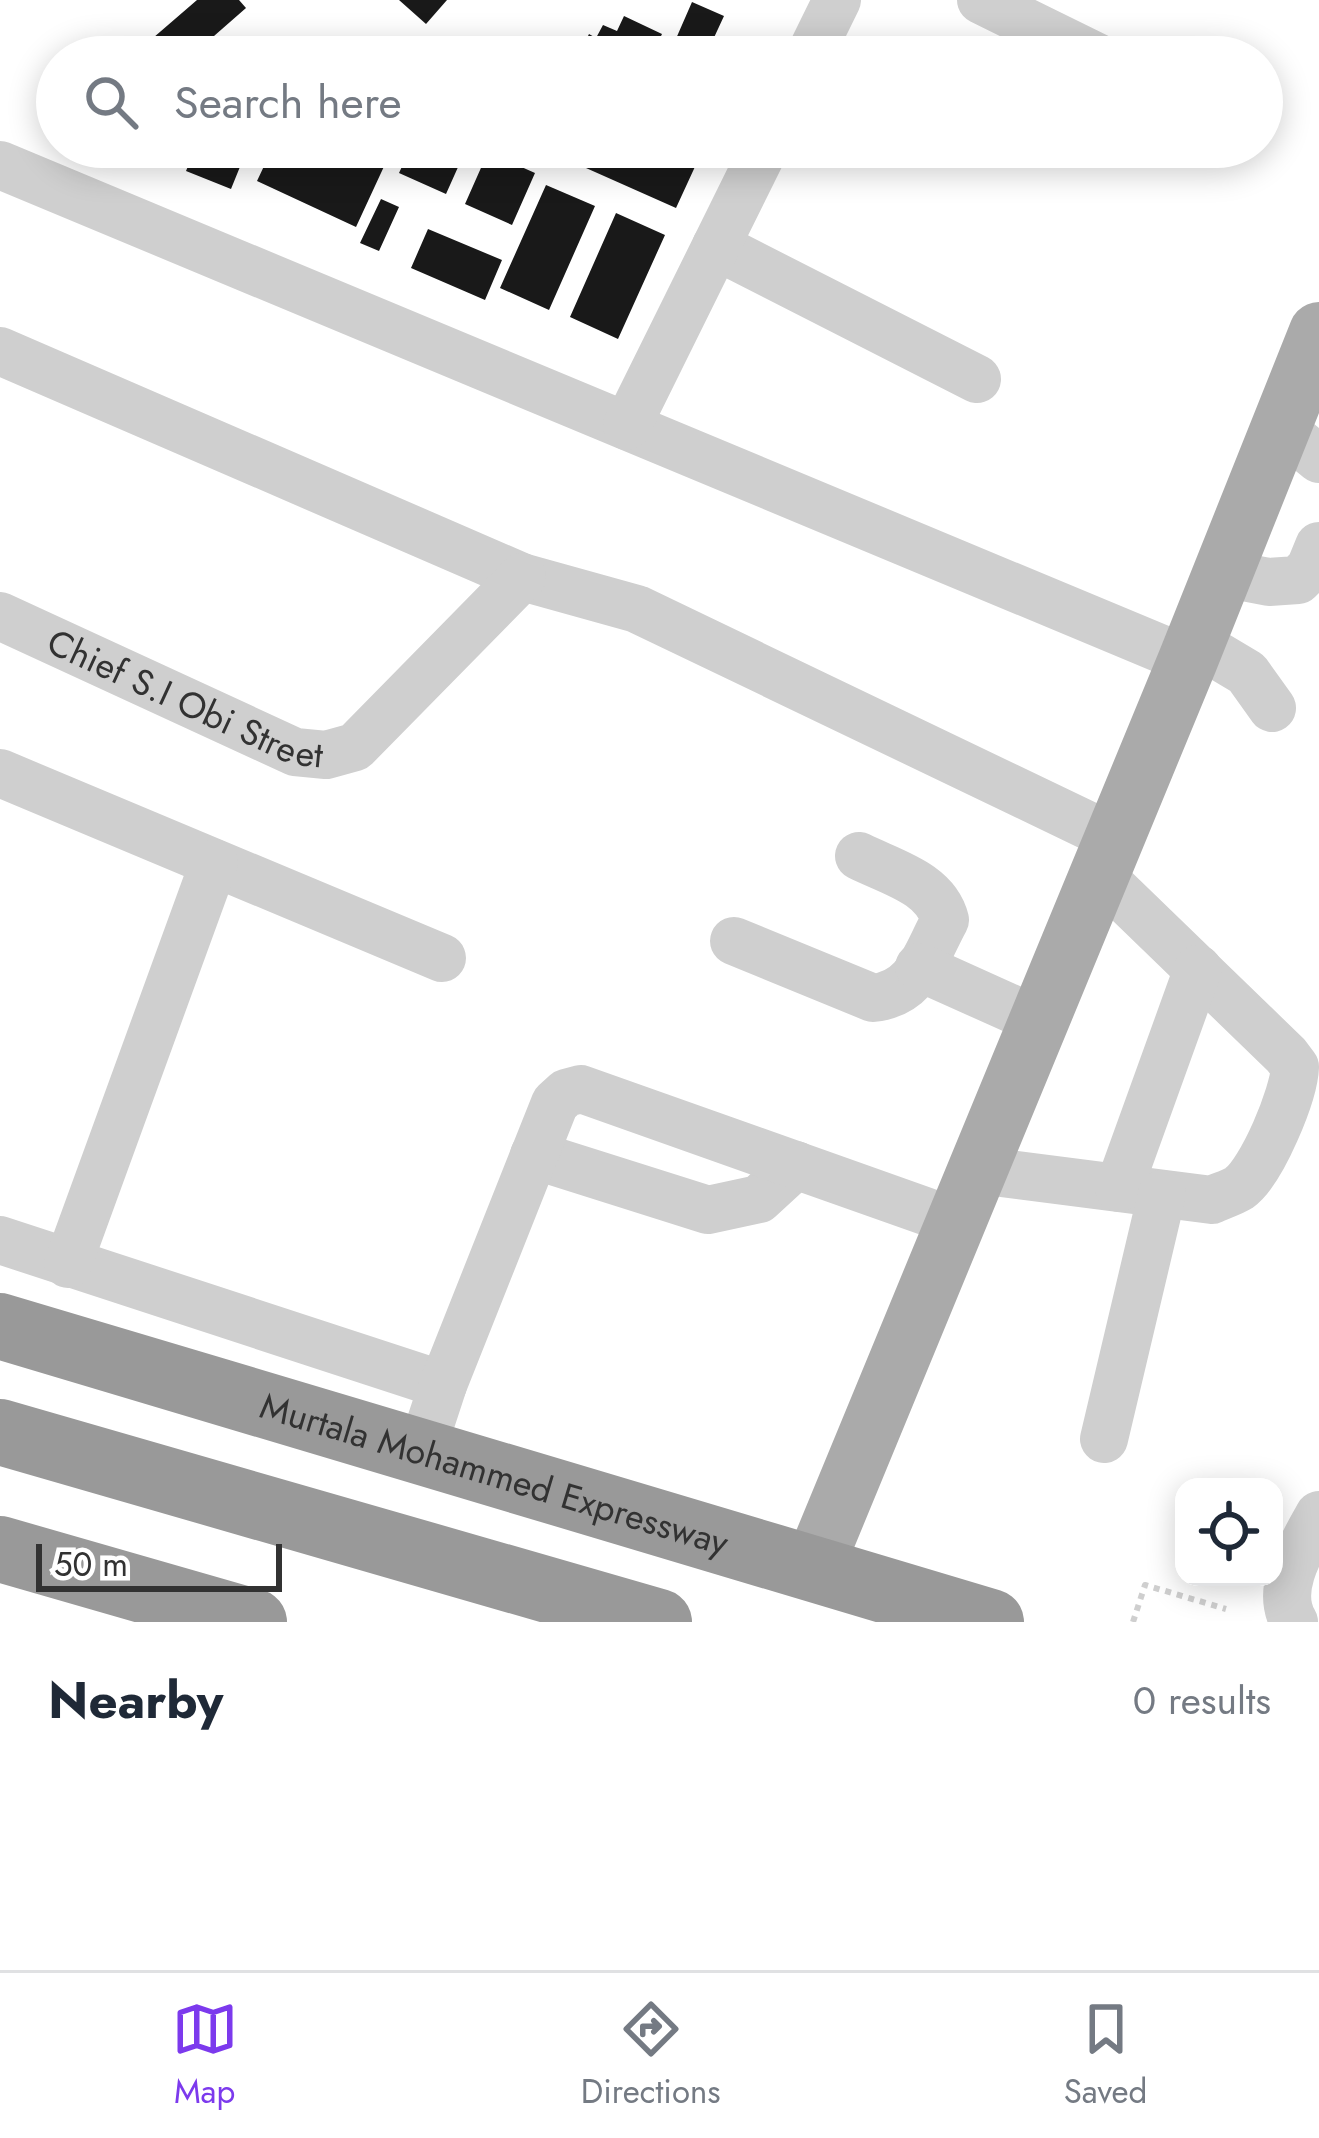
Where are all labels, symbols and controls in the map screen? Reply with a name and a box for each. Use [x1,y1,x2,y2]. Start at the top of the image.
search box [36,36,1283,168]
icon: search [78,69,144,135]
text: Search here [174,70,402,135]
street label: Chief S.I Obi Street [39,615,326,781]
street label: Murtala Mohammed Expressway [254,1379,735,1568]
map controls [1175,1478,1283,1586]
button: locate [1175,1478,1283,1586]
scale bar [36,1538,282,1591]
text: 50 m [54,1541,128,1588]
text: Nearby [48,1663,223,1737]
text: 0 results [1133,1672,1271,1729]
tab: Map [172,1996,238,2115]
tab: Directions [581,1996,721,2115]
tab: Saved [1064,1996,1147,2115]

